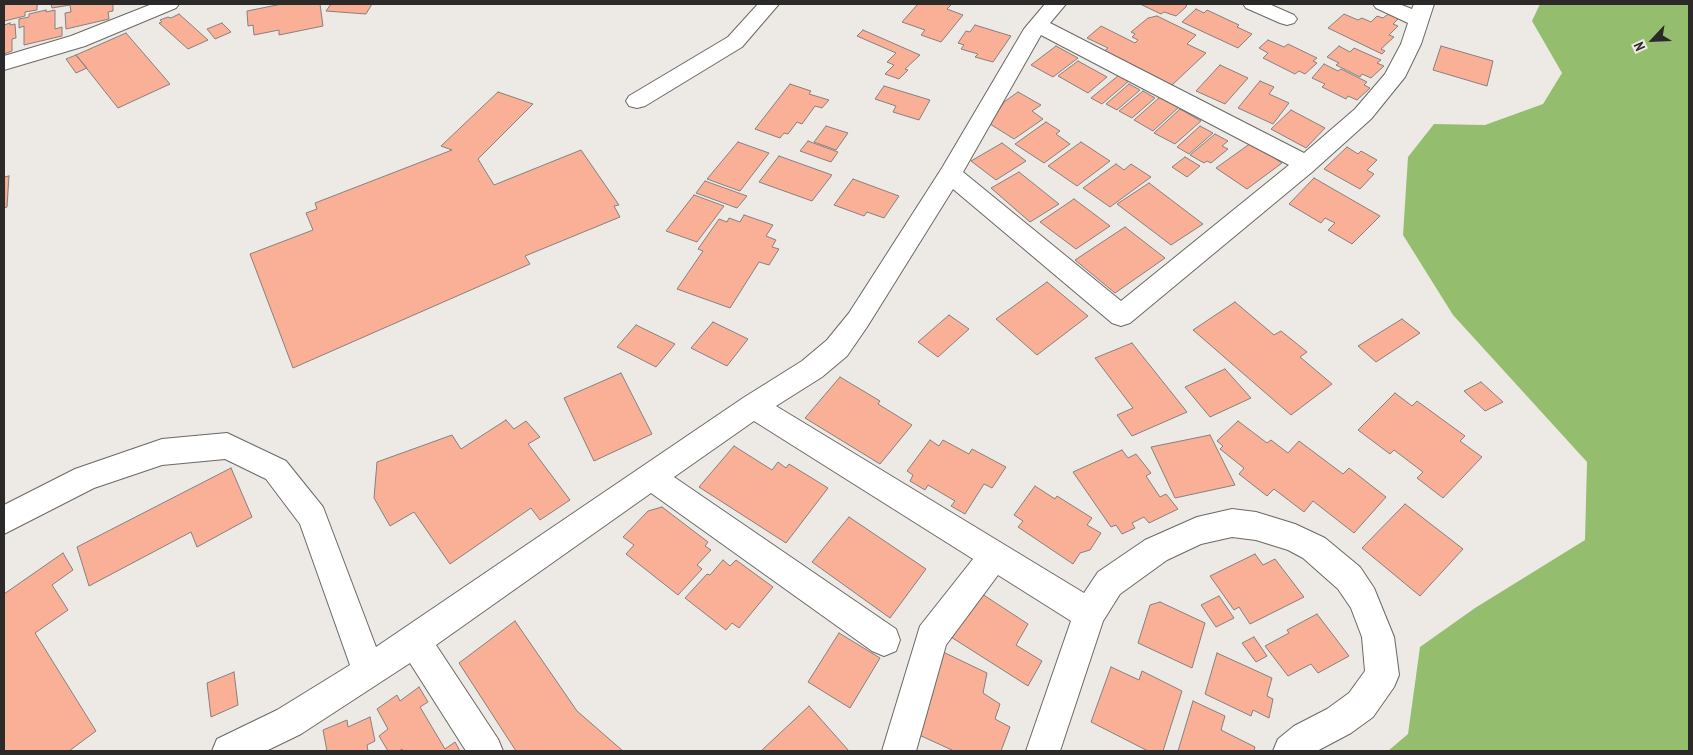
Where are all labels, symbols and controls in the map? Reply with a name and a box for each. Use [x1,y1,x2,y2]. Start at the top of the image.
north arrow [1628,15,1678,65]
text: N [1630,39,1649,54]

